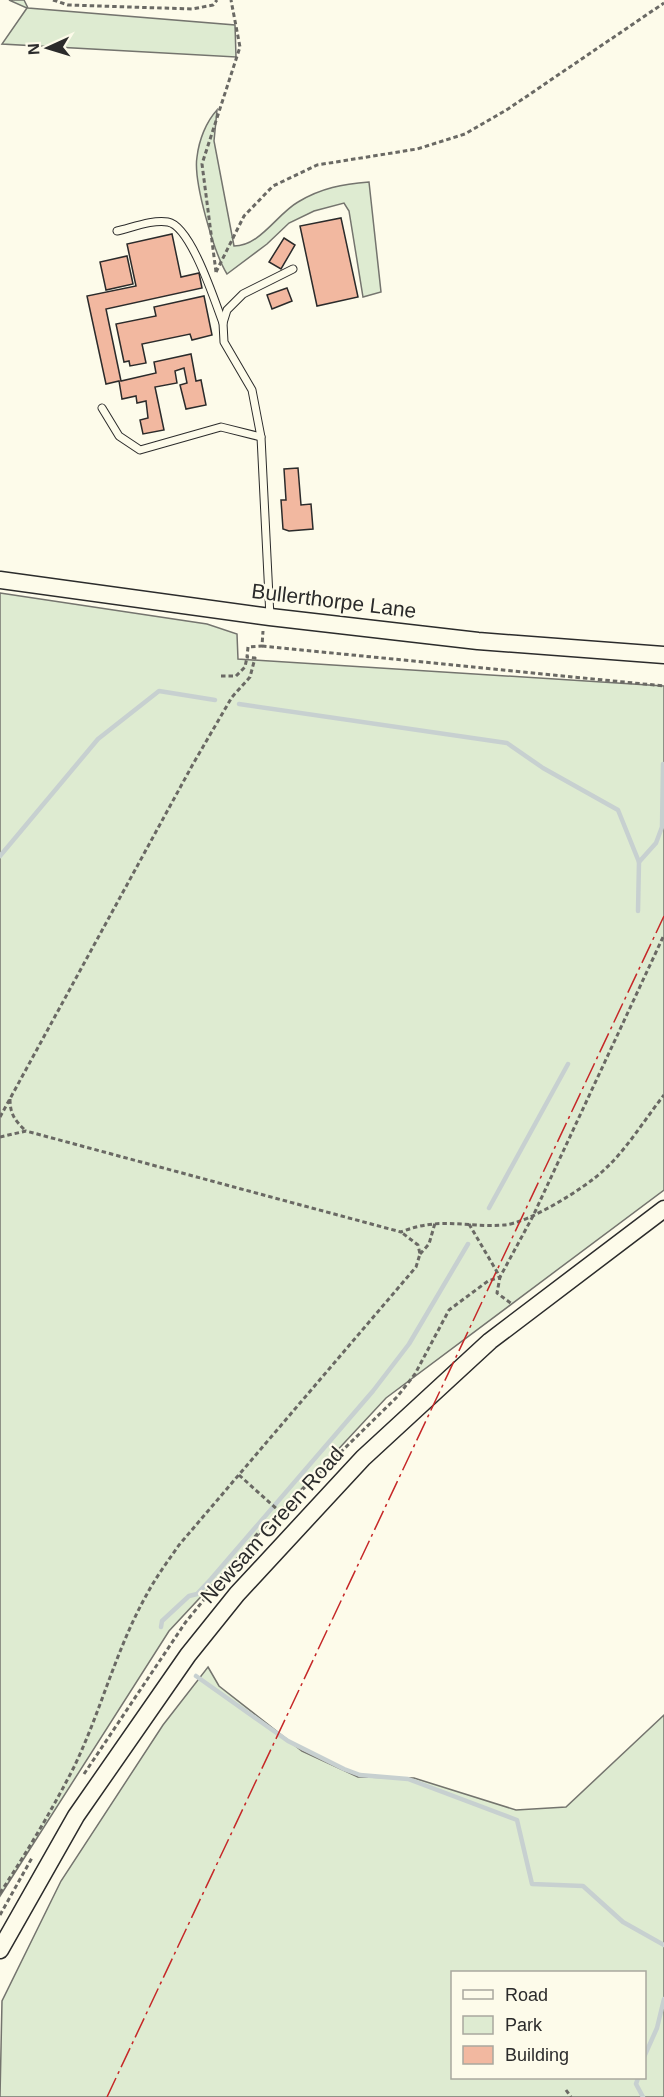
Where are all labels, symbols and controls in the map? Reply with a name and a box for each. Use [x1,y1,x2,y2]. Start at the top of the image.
north arrow [18,18,78,78]
text: N [25,43,42,55]
street label: Bullerthorpe Lane [250,579,418,622]
street label: Newsam Green Road [196,1442,348,1607]
legend [451,1971,646,2079]
text: Road [505,1985,548,2005]
text: Park [505,2015,543,2035]
text: Building [505,2045,569,2065]

